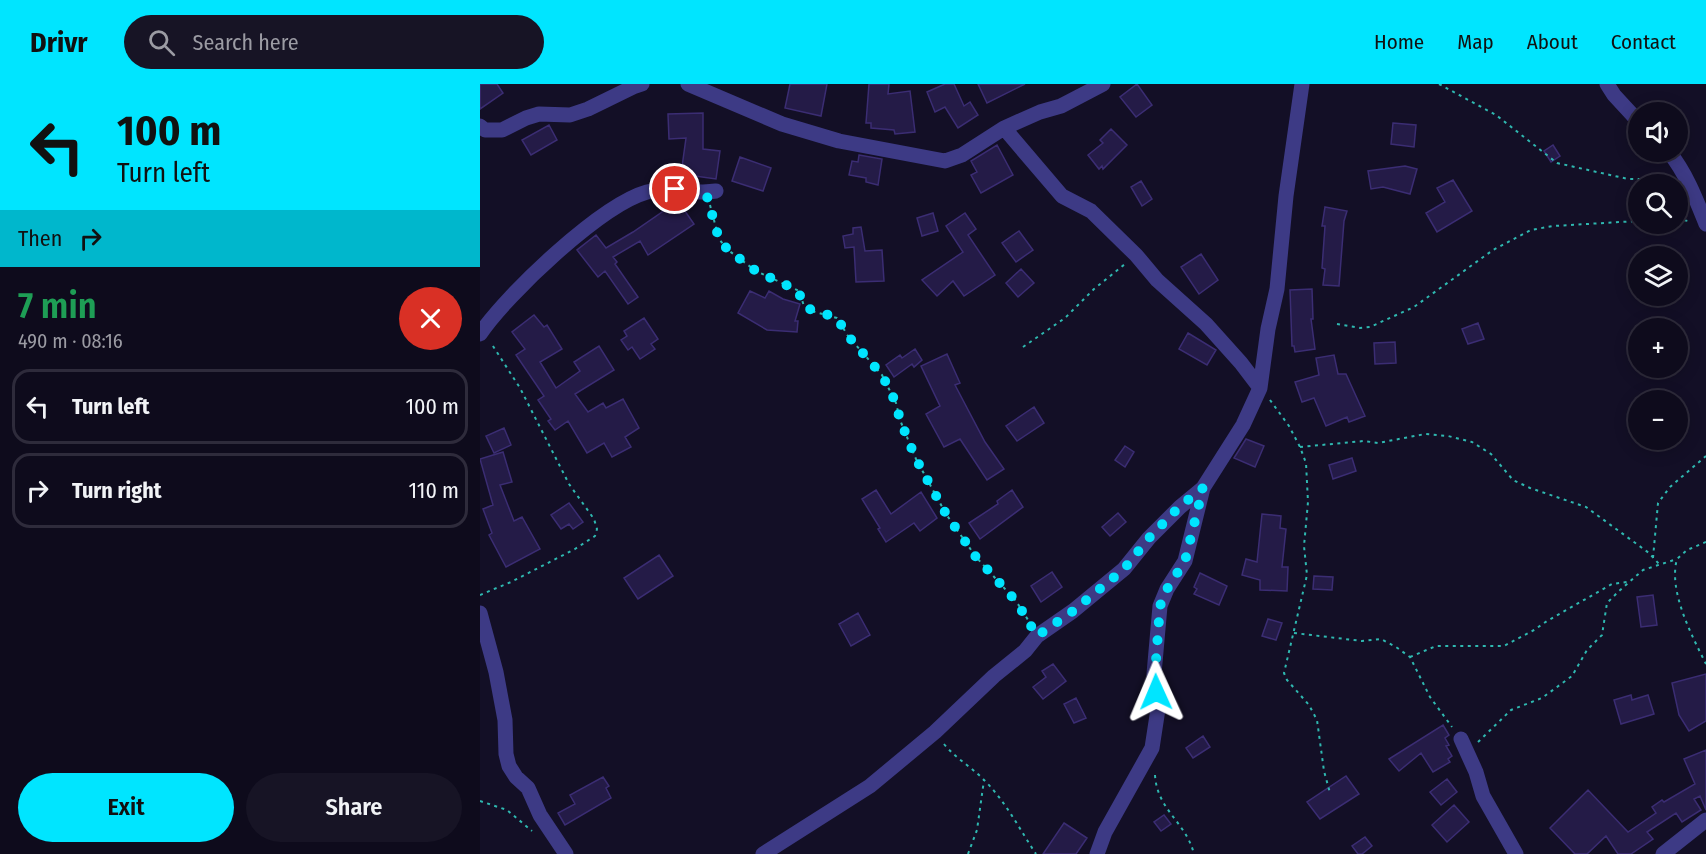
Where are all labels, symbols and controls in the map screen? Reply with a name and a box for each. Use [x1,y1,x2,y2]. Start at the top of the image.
search box [124,15,544,69]
text: Drivr [30,26,88,59]
icon: search [145,26,178,59]
text: Search here [193,29,299,56]
text: Home [1374,29,1424,55]
text: Map [1457,29,1494,55]
text: About [1527,29,1578,55]
text: Contact [1611,29,1676,55]
map controls [1628,102,1688,450]
button: sound [1628,102,1688,162]
text: 100 m [117,106,221,156]
icon: left [18,108,96,186]
text: Turn left [117,157,210,189]
pin [649,163,700,214]
icon: arrive [658,172,691,205]
button: search [1628,174,1688,234]
icon: right [74,222,107,255]
text: Then [18,225,62,252]
button: layers [1628,246,1688,306]
text: 7 min [18,284,97,328]
button: close [399,287,462,350]
button: + [1628,318,1688,378]
text: 490 m · 08:16 [18,329,123,353]
icon: left [21,390,54,423]
button: − [1628,390,1688,450]
text: Turn left [72,393,150,420]
text: 100 m [405,393,459,420]
icon: right [21,474,54,507]
text: Turn right [72,477,161,504]
text: 110 m [409,477,459,504]
position arrow [1124,660,1188,724]
button: Exit [18,773,234,842]
button: Share [246,773,462,842]

